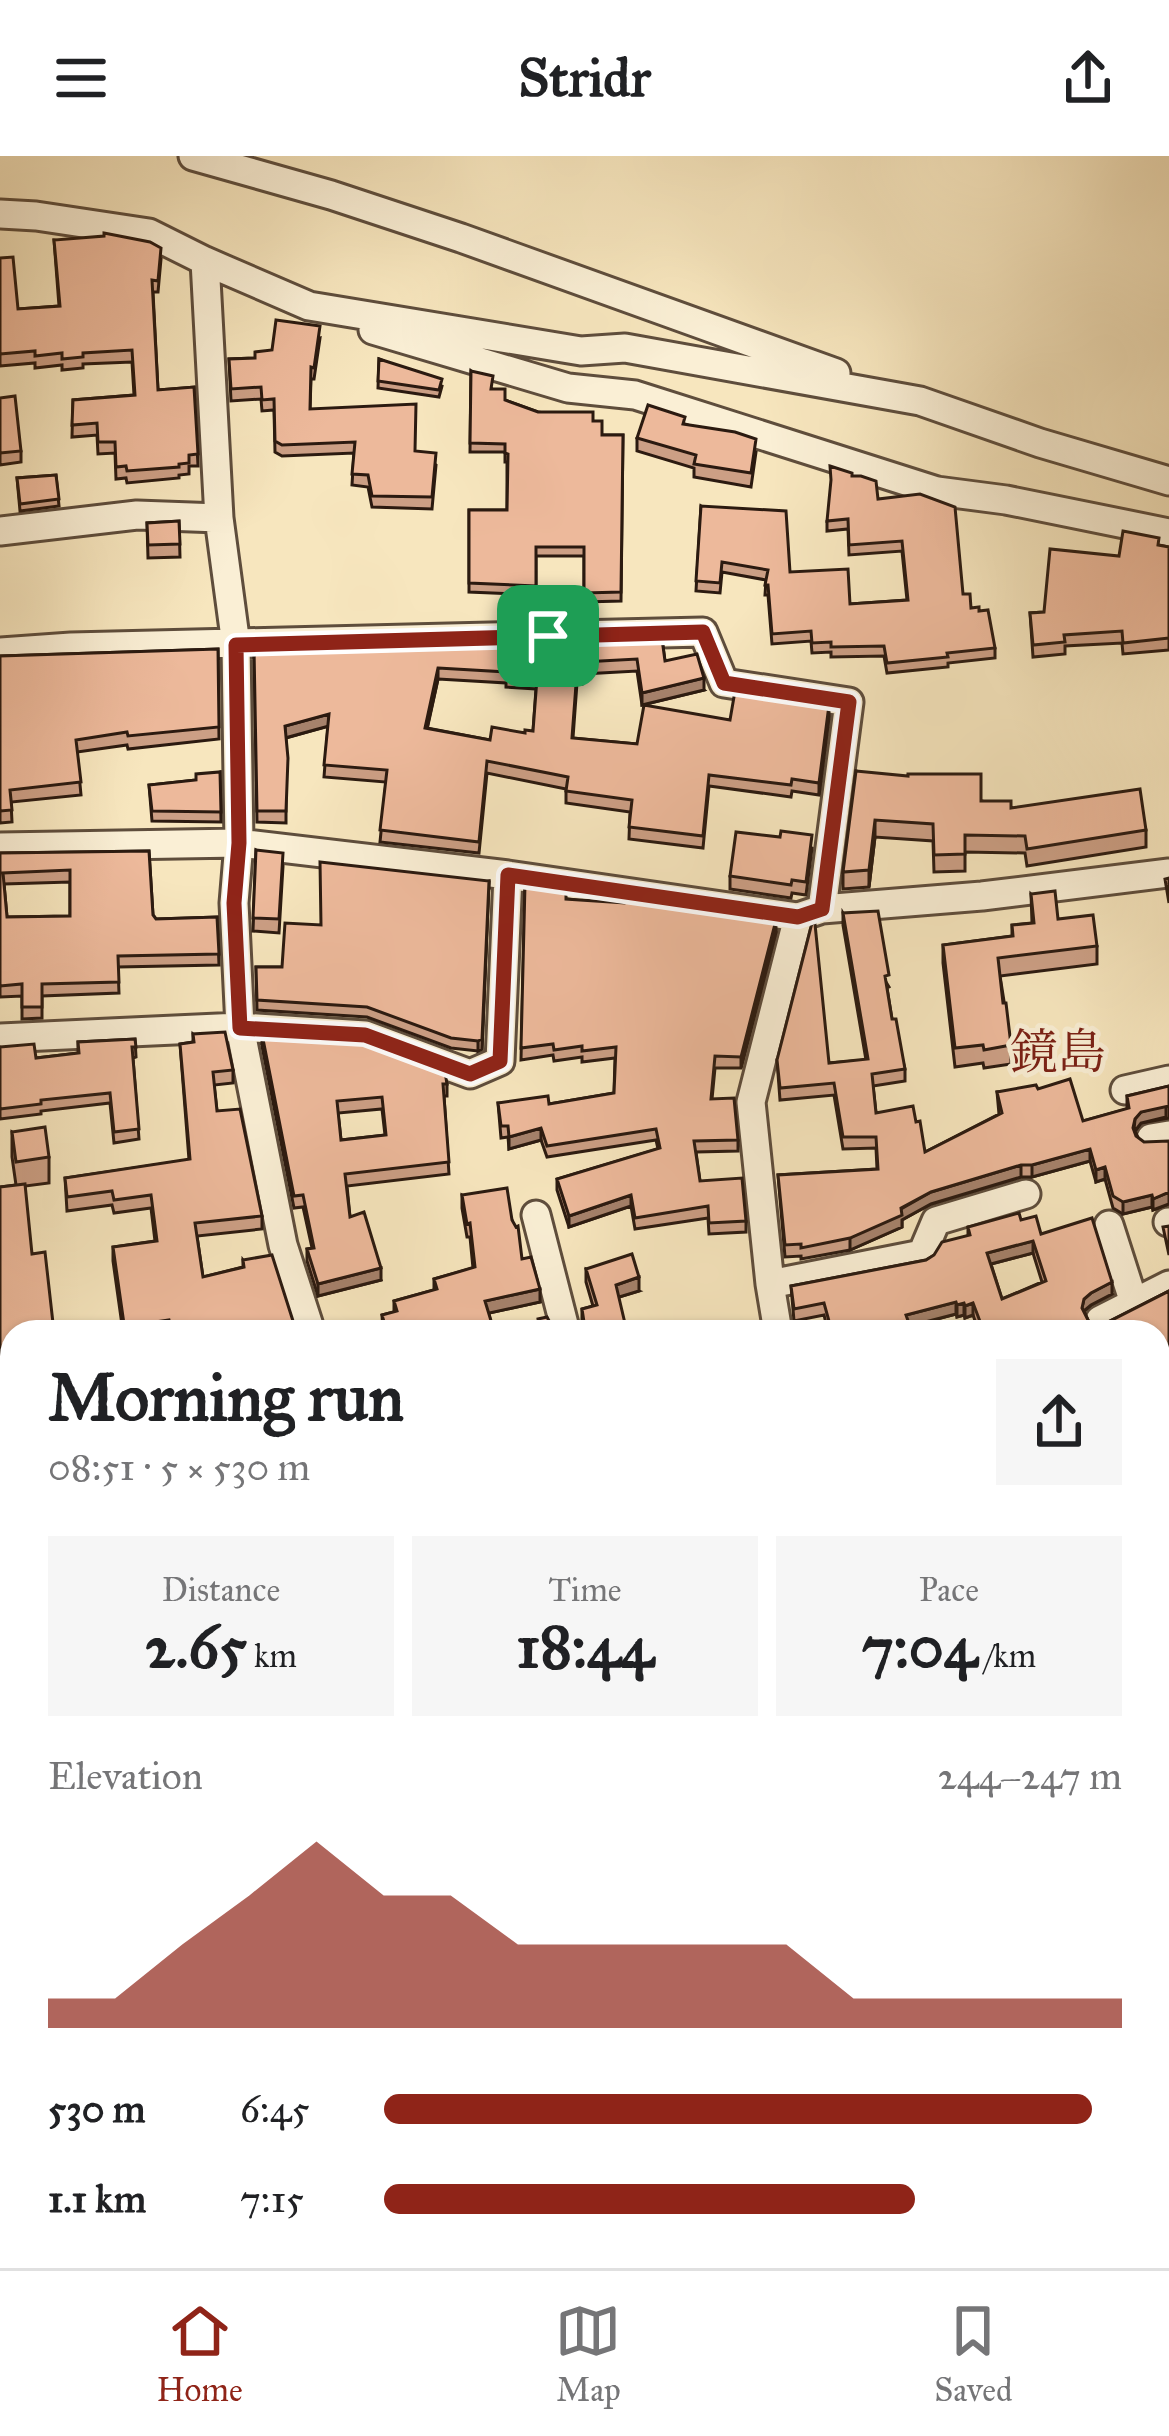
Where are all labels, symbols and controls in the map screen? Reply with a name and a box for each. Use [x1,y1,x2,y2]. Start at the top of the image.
icon: menu [48,45,114,111]
text: Stridr [518,45,651,111]
icon: share [1055,45,1121,111]
pin [497,585,599,687]
icon: arrive [515,603,581,669]
district label: 鏡島 [1010,1022,1106,1081]
text: Morning run [48,1357,404,1438]
button: share [996,1359,1122,1485]
text: 08:51 · 5 × 530 m [48,1443,310,1491]
text: Distance [162,1570,280,1610]
text: Time [548,1570,622,1610]
text: Pace [919,1570,979,1610]
text: 2.65 [145,1610,247,1683]
text: 18:44 [516,1610,654,1683]
text: 7:04 [862,1610,977,1683]
text: km [247,1636,297,1676]
text: /km [977,1636,1036,1676]
text: Elevation [48,1752,203,1800]
text: 244–247 m [938,1752,1122,1800]
text: 530 m [48,2085,146,2133]
text: 6:45 [240,2085,310,2133]
text: 1.1 km [48,2175,146,2223]
text: 7:15 [240,2175,304,2223]
tab: Home [156,2298,243,2410]
tab: Map [555,2298,621,2410]
tab: Saved [934,2298,1013,2410]

